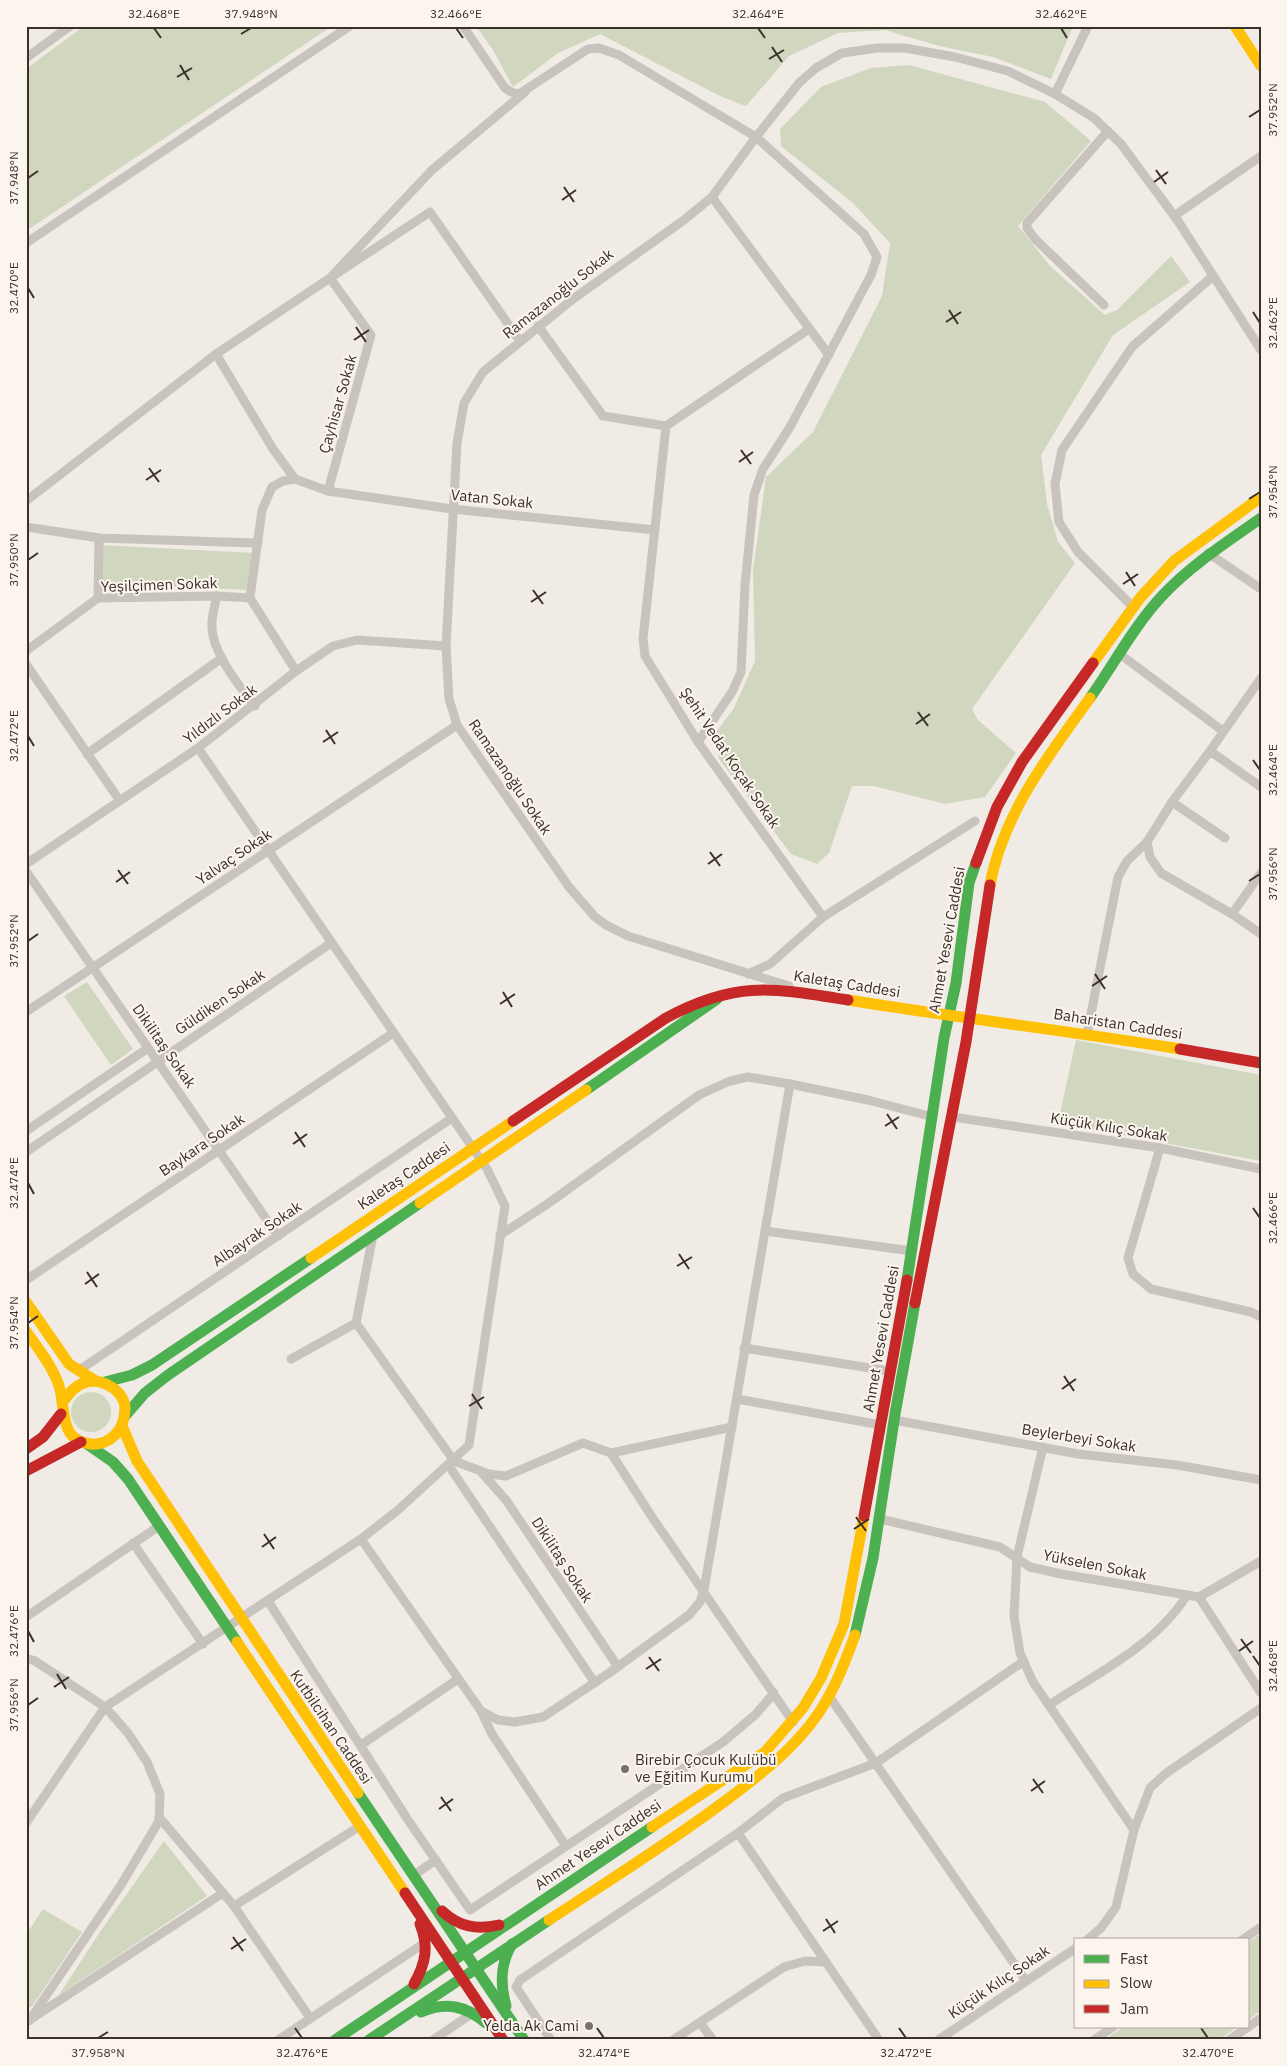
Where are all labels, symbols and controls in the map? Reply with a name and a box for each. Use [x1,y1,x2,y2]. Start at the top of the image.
text: 32.468°E [128,6,180,21]
text: 37.948°N [224,6,278,21]
text: 32.466°E [430,6,482,21]
text: 32.464°E [732,6,784,21]
text: 32.462°E [1035,6,1087,21]
text: 37.952°N [1265,83,1280,137]
text: 37.948°N [6,151,21,205]
street label: Ramazanoğlu Sokak [498,244,617,343]
text: 32.470°E [6,262,21,314]
text: 32.462°E [1265,297,1280,349]
street label: Çayhisar Sokak [314,352,361,456]
text: 37.954°N [1265,465,1280,519]
street label: Vatan Sokak [450,485,534,512]
text: 37.950°N [6,533,21,587]
street label: Yeşilçimen Sokak [100,573,218,596]
street label: Yıldızlı Sokak [179,680,261,748]
street label: Şehit Vedat Koçak Sokak [676,684,785,832]
text: 32.472°E [6,710,21,762]
street label: Ramazanoğlu Sokak [465,715,556,838]
text: 32.464°E [1265,744,1280,796]
street label: Yalvaç Sokak [192,824,275,889]
text: 37.956°N [1265,847,1280,901]
street label: Ahmet Yesevi Caddesi [924,865,969,1015]
text: 37.952°N [6,914,21,968]
street label: Güldiken Sokak [171,965,268,1039]
street label: Kaletaş Caddesi [792,966,902,1001]
street label: Dikilitaş Sokak [128,1000,200,1091]
street label: Baharistan Caddesi [1052,1004,1184,1043]
street label: Küçük Kılıç Sokak [1049,1108,1169,1145]
street label: Baykara Sokak [155,1109,248,1180]
street label: Kaletaş Caddesi [354,1138,454,1214]
text: 32.474°E [6,1157,21,1209]
text: 32.466°E [1265,1192,1280,1244]
street label: Albayrak Sokak [208,1197,305,1270]
street label: Ahmet Yesevi Caddesi [858,1264,903,1414]
text: 37.954°N [6,1296,21,1350]
street label: Beylerbeyi Sokak [1020,1419,1138,1456]
street label: Dikilitaş Sokak [528,1513,597,1606]
street label: Yükselen Sokak [1042,1545,1149,1584]
text: 32.476°E [6,1605,21,1657]
text: 32.468°E [1265,1640,1280,1692]
street label: Kutbilcihan Caddesi [286,1666,377,1787]
text: 37.956°N [6,1678,21,1732]
place label: Birebir Çocuk Kulübü ve Eğitim Kurumu [635,1750,777,1786]
marker: Birebir Çocuk Kulübü ve Eğitim Kurumu [619,1763,631,1775]
street label: Ahmet Yesevi Caddesi [531,1795,665,1894]
legend [1074,1938,1250,2028]
street label: Küçük Kılıç Sokak [944,1941,1053,2023]
text: Fast [1120,1949,1148,1968]
text: Slow [1120,1973,1153,1992]
text: Jam [1120,1999,1149,2018]
place label: Yelda Ak Cami [483,2016,579,2035]
marker: Yelda Ak Cami [583,2020,595,2032]
text: 37.958°N [71,2045,125,2060]
text: 32.476°E [276,2045,328,2060]
text: 32.474°E [578,2045,630,2060]
text: 32.472°E [880,2045,932,2060]
text: 32.470°E [1182,2045,1234,2060]

